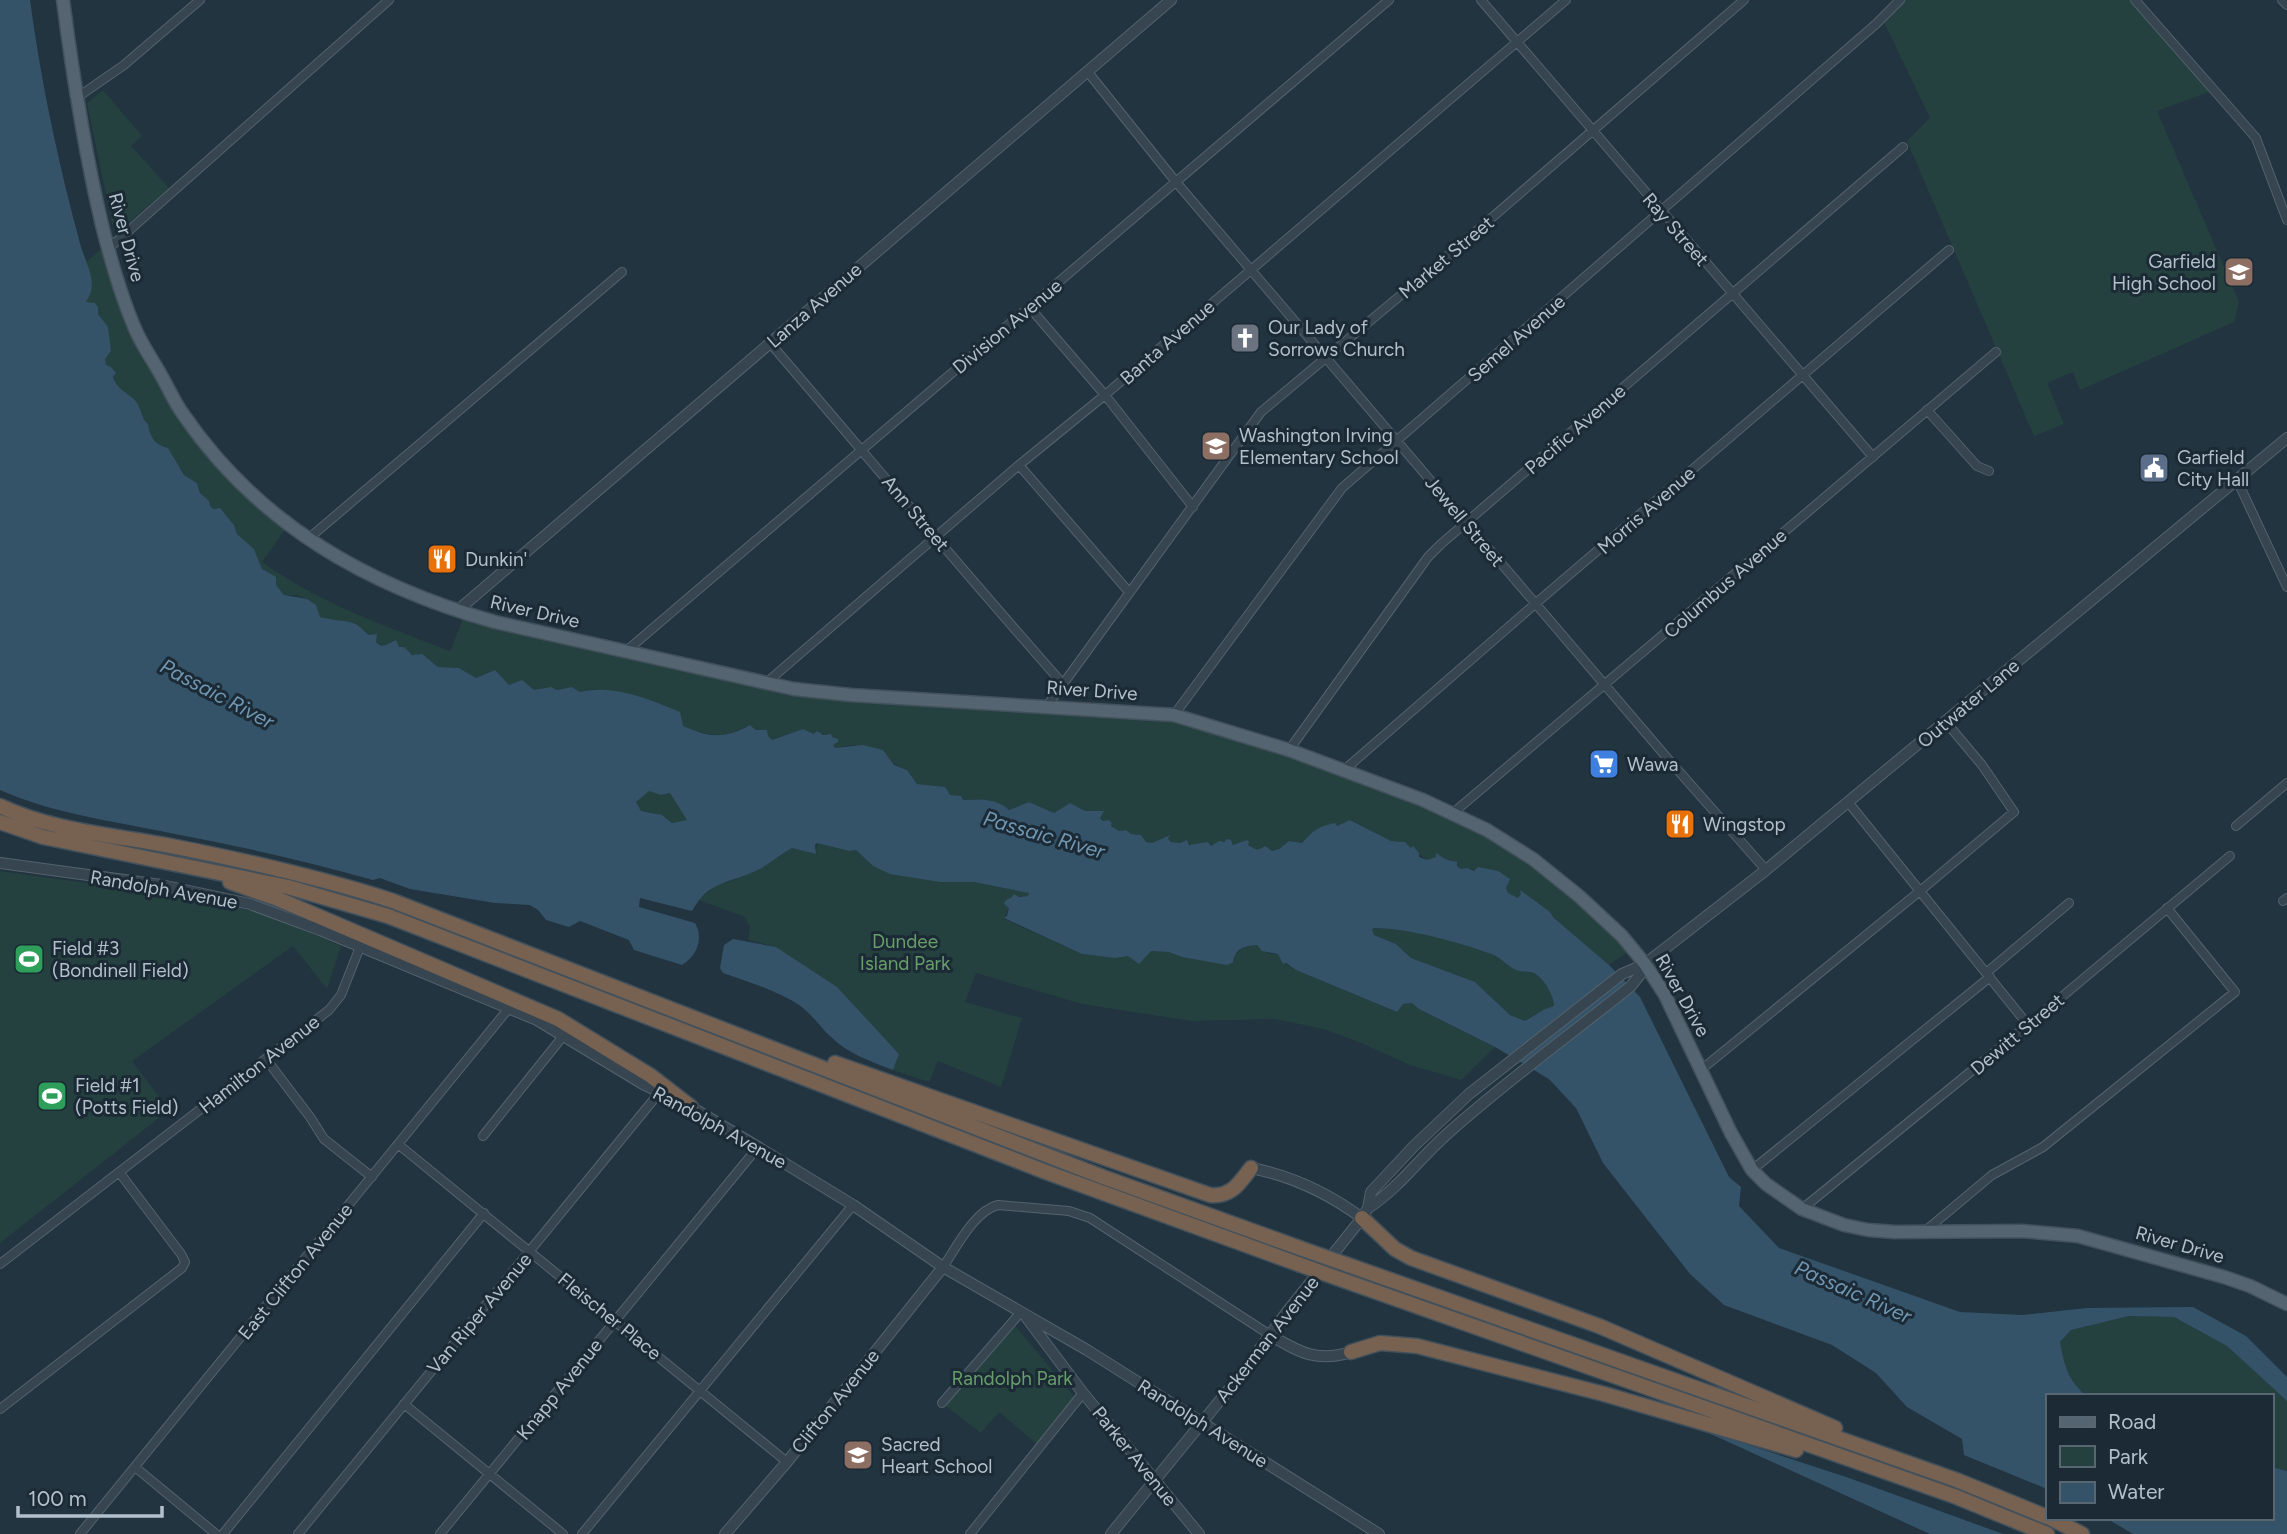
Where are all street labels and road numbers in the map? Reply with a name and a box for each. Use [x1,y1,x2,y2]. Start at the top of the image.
street label: Ray Street [1638,188,1714,271]
street label: River Drive [104,190,149,284]
street label: Market Street [1394,211,1498,304]
street label: Lanza Avenue [762,258,866,353]
street label: Division Avenue [948,274,1067,379]
street label: Semel Avenue [1463,290,1570,387]
street label: Banta Avenue [1115,295,1219,390]
street label: Pacific Avenue [1520,379,1630,479]
street label: Morris Avenue [1593,462,1700,559]
street label: Ann Street [877,471,954,556]
street label: Jewell Street [1420,471,1509,571]
street label: Columbus Avenue [1659,524,1791,643]
street label: River Drive [488,590,582,633]
street label: Outwater Lane [1913,654,2024,753]
street label: River Drive [1046,676,1138,705]
street label: Randolph Avenue [88,865,239,914]
street label: River Drive [1650,950,1715,1041]
street label: Dewitt Street [1966,989,2069,1080]
street label: Hamilton Avenue [195,1010,324,1119]
street label: Randolph Avenue [649,1081,791,1174]
street label: East Clifton Avenue [233,1199,357,1344]
street label: River Drive [2133,1221,2227,1268]
street label: Van Riper Avenue [422,1248,537,1378]
street label: Fleischer Place [553,1268,666,1365]
street label: Ackerman Avenue [1211,1271,1324,1407]
street label: Knapp Avenue [512,1334,607,1444]
street label: Clifton Avenue [786,1345,884,1458]
street label: Randolph Avenue [1133,1374,1272,1473]
street label: Parker Avenue [1087,1402,1182,1511]

